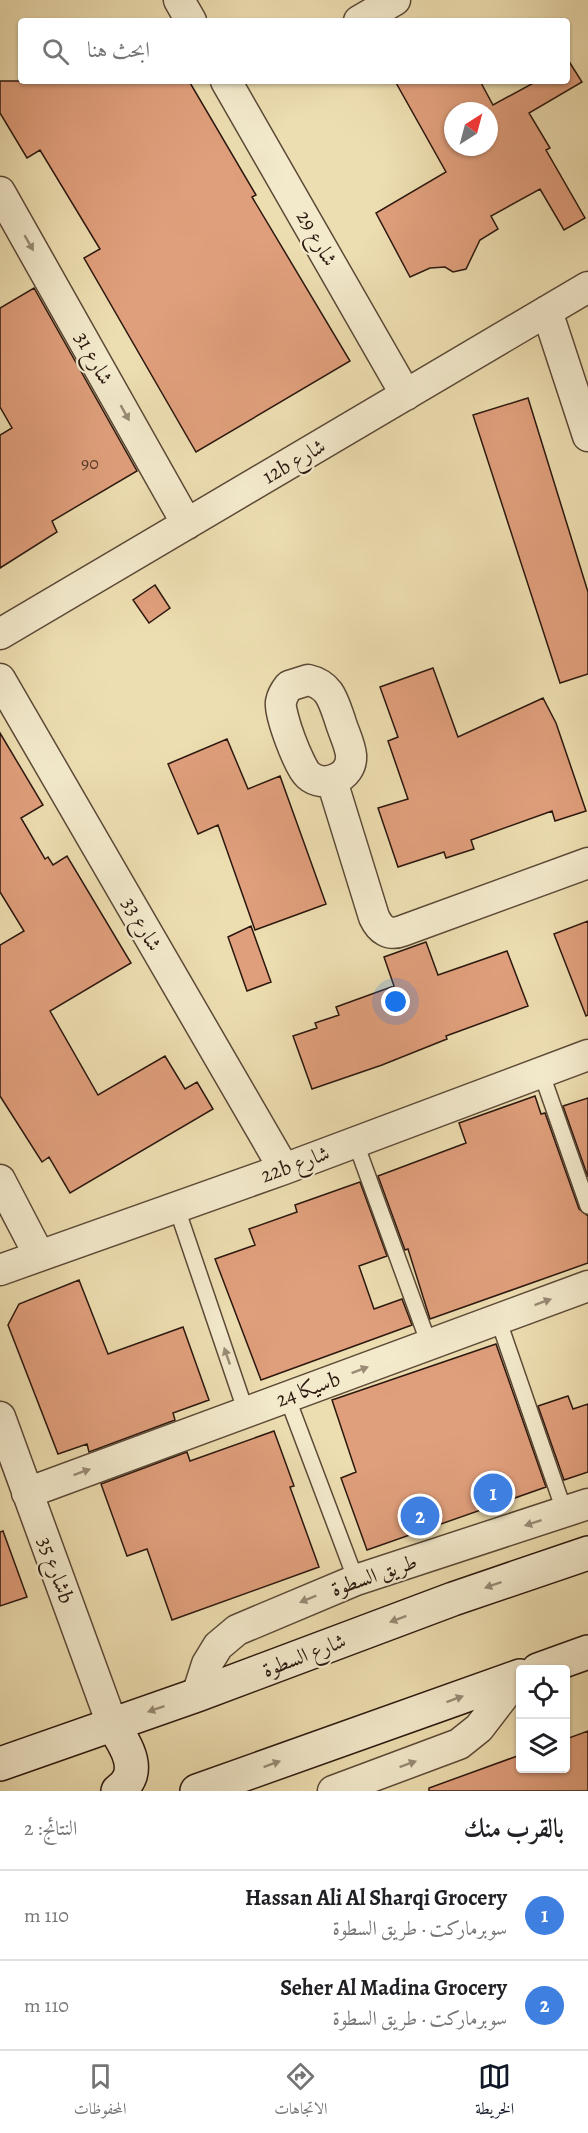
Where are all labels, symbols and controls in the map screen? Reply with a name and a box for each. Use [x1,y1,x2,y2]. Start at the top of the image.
search box [18,18,570,84]
icon: search [39,35,72,68]
text: ابحث هنا [87,35,150,65]
north arrow [444,102,498,156]
street label: شارع 29 [286,205,344,273]
one-way arrow [24,235,34,252]
street label: شارع 31 [65,326,120,391]
one-way arrow [120,405,130,422]
street label: 12b شارع [257,432,333,494]
house number: 90 [81,451,99,475]
street label: شارع 33 [112,892,169,958]
your location [381,987,410,1016]
street label: 22b شارع [257,1139,335,1193]
one-way arrow [535,1297,553,1307]
one-way arrow [222,1347,232,1365]
street label: سيكا 24b [272,1364,344,1414]
one-way arrow [352,1364,370,1374]
one-way arrow [73,1467,91,1477]
pin: 1 [474,1470,512,1516]
pin: 2 [400,1494,440,1538]
one-way arrow [524,1519,542,1528]
street label: شارع 35b [27,1533,81,1609]
street label: طريق السطوة [327,1547,421,1603]
one-way arrow [484,1581,502,1590]
one-way arrow [299,1594,317,1604]
one-way arrow [389,1615,407,1625]
street label: شارع السطوة [258,1626,351,1687]
map controls [516,1665,570,1773]
button: locate [516,1665,570,1719]
one-way arrow [447,1693,465,1703]
one-way arrow [147,1704,165,1714]
button: layers [516,1719,570,1773]
one-way arrow [399,1758,417,1768]
one-way arrow [263,1759,281,1769]
text: بالقرب منك [463,1811,564,1846]
text: النتائج: 2 [24,1815,77,1842]
text: Hassan Ali Al Sharqi Grocery [245,1883,507,1913]
text: 110 m [24,1902,69,1929]
text: 1 [541,1902,548,1929]
text: سوبرماركت · طريق السطوة [332,1915,507,1942]
text: Seher Al Madina Grocery [280,1973,507,2003]
text: 110 m [24,1992,69,2019]
text: 2 [540,1992,549,2019]
text: سوبرماركت · طريق السطوة [332,2005,507,2032]
tab: المحفوظات [74,2060,127,2124]
tab: الاتجاهات [274,2060,328,2124]
tab: الخريطة [475,2060,514,2124]

